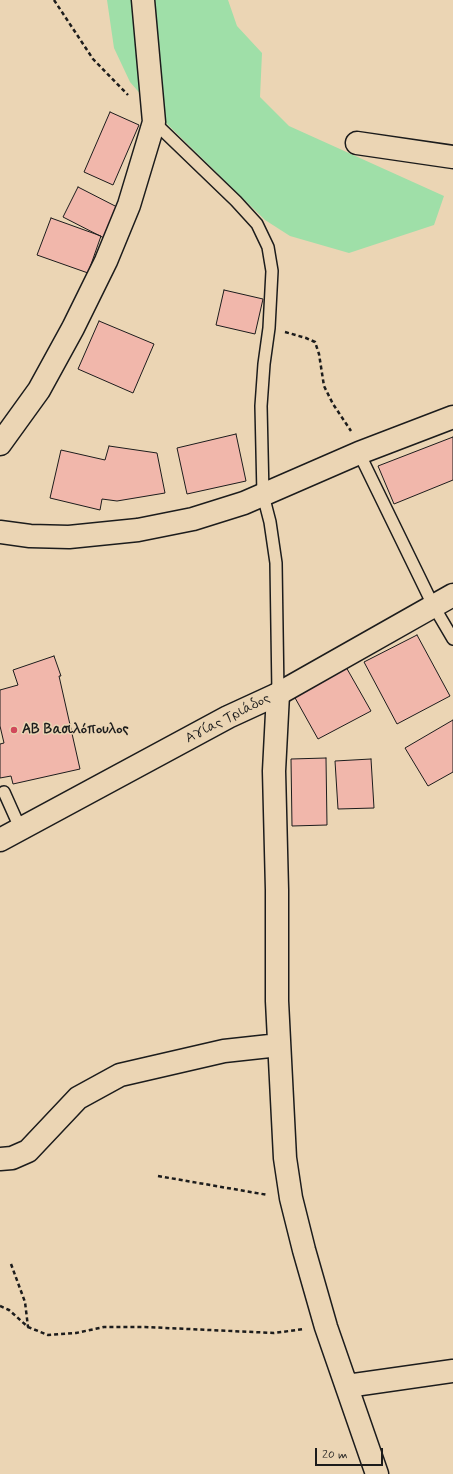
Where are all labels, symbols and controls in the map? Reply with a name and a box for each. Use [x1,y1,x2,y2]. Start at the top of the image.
street label: Αγίας Τριάδος [183,690,273,748]
place label: ΑΒ Βασιλόπουλος [22,722,129,738]
marker: ΑΒ Βασιλόπουλος [9,725,19,735]
scale bar [317,1440,385,1466]
text: 20 m [322,1447,348,1463]

